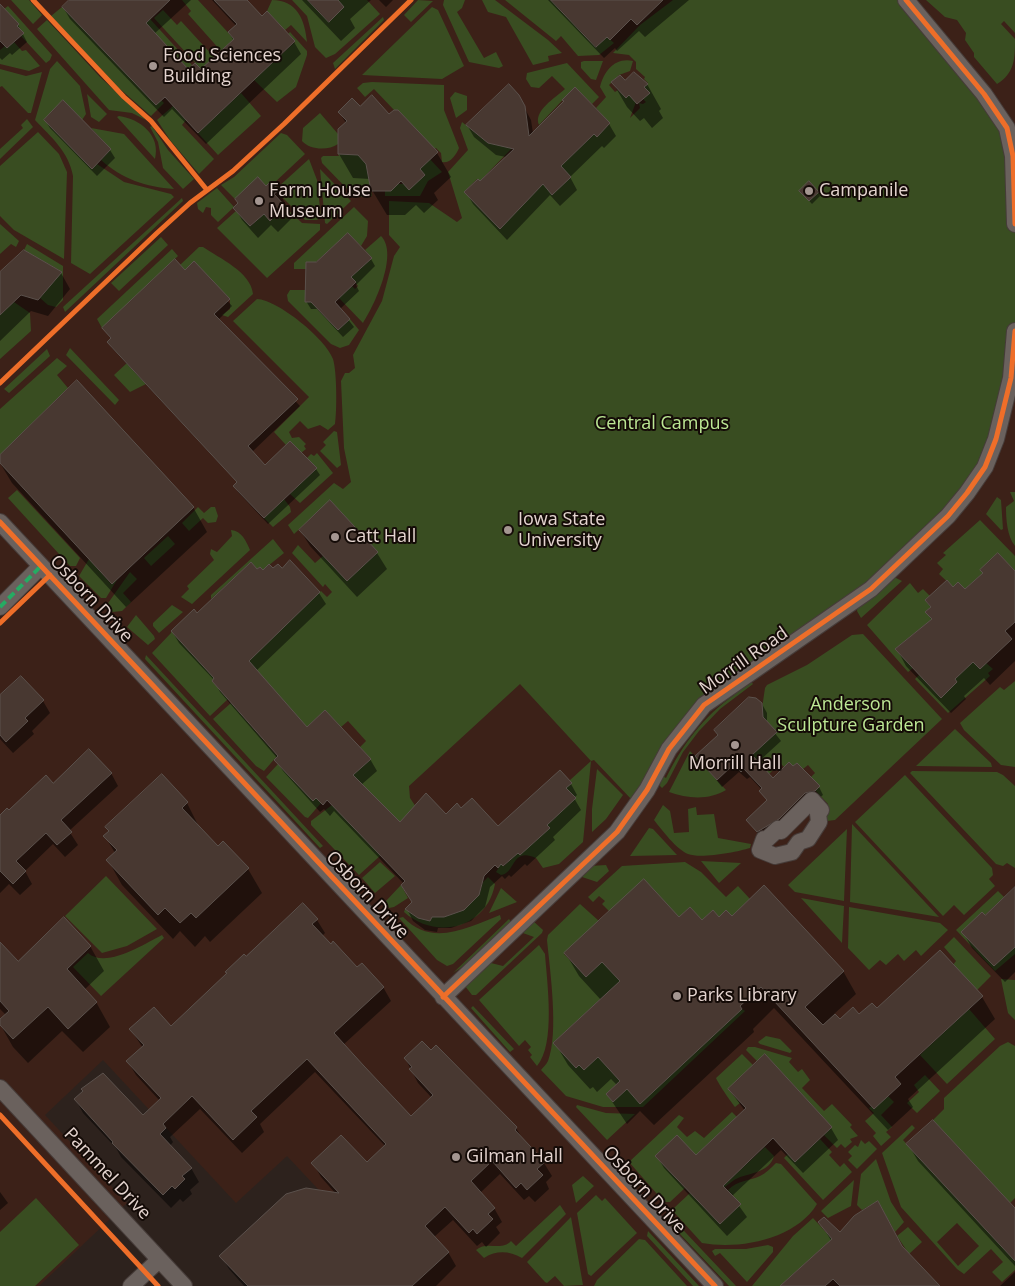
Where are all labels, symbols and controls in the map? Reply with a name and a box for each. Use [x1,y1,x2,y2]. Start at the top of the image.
place label: Food Sciences Building [163,45,281,88]
marker: Food Sciences Building [147,60,159,72]
place label: Farm House Museum [269,180,371,222]
place label: Campanile [819,180,908,202]
marker: Campanile [803,185,815,197]
marker: Farm House Museum [253,195,265,207]
park label: Central Campus [595,413,729,435]
place label: Iowa State University [518,509,605,552]
marker: Iowa State University [502,524,514,536]
place label: Catt Hall [345,526,416,548]
marker: Catt Hall [329,531,341,543]
street label: Osborn Drive [45,551,137,647]
street label: Morrill Road [696,623,792,699]
park label: Anderson Sculpture Garden [777,694,925,736]
marker: Morrill Hall [729,739,741,751]
place label: Morrill Hall [689,753,781,775]
street label: Osborn Drive [321,847,413,943]
place label: Parks Library [687,985,797,1007]
marker: Parks Library [671,990,683,1002]
street label: Pammel Drive [59,1124,155,1224]
street label: Osborn Drive [598,1142,690,1238]
place label: Gilman Hall [466,1146,563,1168]
marker: Gilman Hall [450,1151,462,1163]

